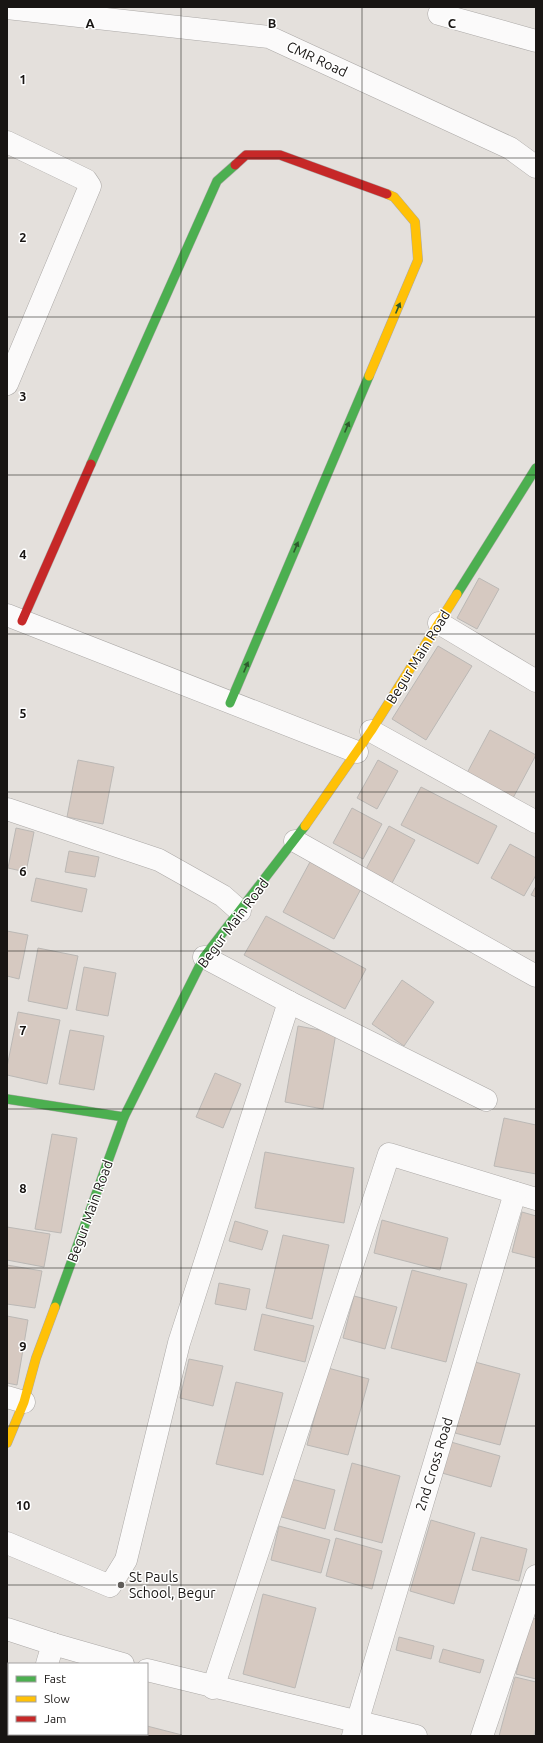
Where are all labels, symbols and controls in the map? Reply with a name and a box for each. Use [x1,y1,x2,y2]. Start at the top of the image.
text: A [85,16,95,30]
text: B [268,16,277,30]
text: C [448,16,457,30]
street label: CMR Road [284,38,350,80]
text: 1 [19,72,27,86]
text: 2 [19,230,27,244]
one-way arrow [395,302,401,313]
text: 3 [19,389,27,403]
one-way arrow [344,422,350,433]
one-way arrow [293,541,300,553]
text: 4 [19,547,27,561]
street label: Begur Main Road [383,607,453,707]
one-way arrow [243,660,249,672]
text: 5 [19,706,27,720]
text: 6 [19,864,27,878]
street label: Begur Main Road [194,875,272,971]
text: 7 [19,1023,27,1037]
street label: Begur Main Road [64,1158,116,1264]
text: 8 [19,1181,27,1195]
text: 9 [19,1339,27,1353]
street label: 2nd Cross Road [412,1415,456,1513]
text: 10 [16,1498,30,1512]
place label: St Pauls School, Begur [129,1569,216,1601]
marker: St Pauls School, Begur [116,1580,126,1590]
legend [8,1663,148,1735]
text: Fast [44,1672,66,1685]
text: Slow [44,1692,70,1705]
text: Jam [44,1712,66,1725]

